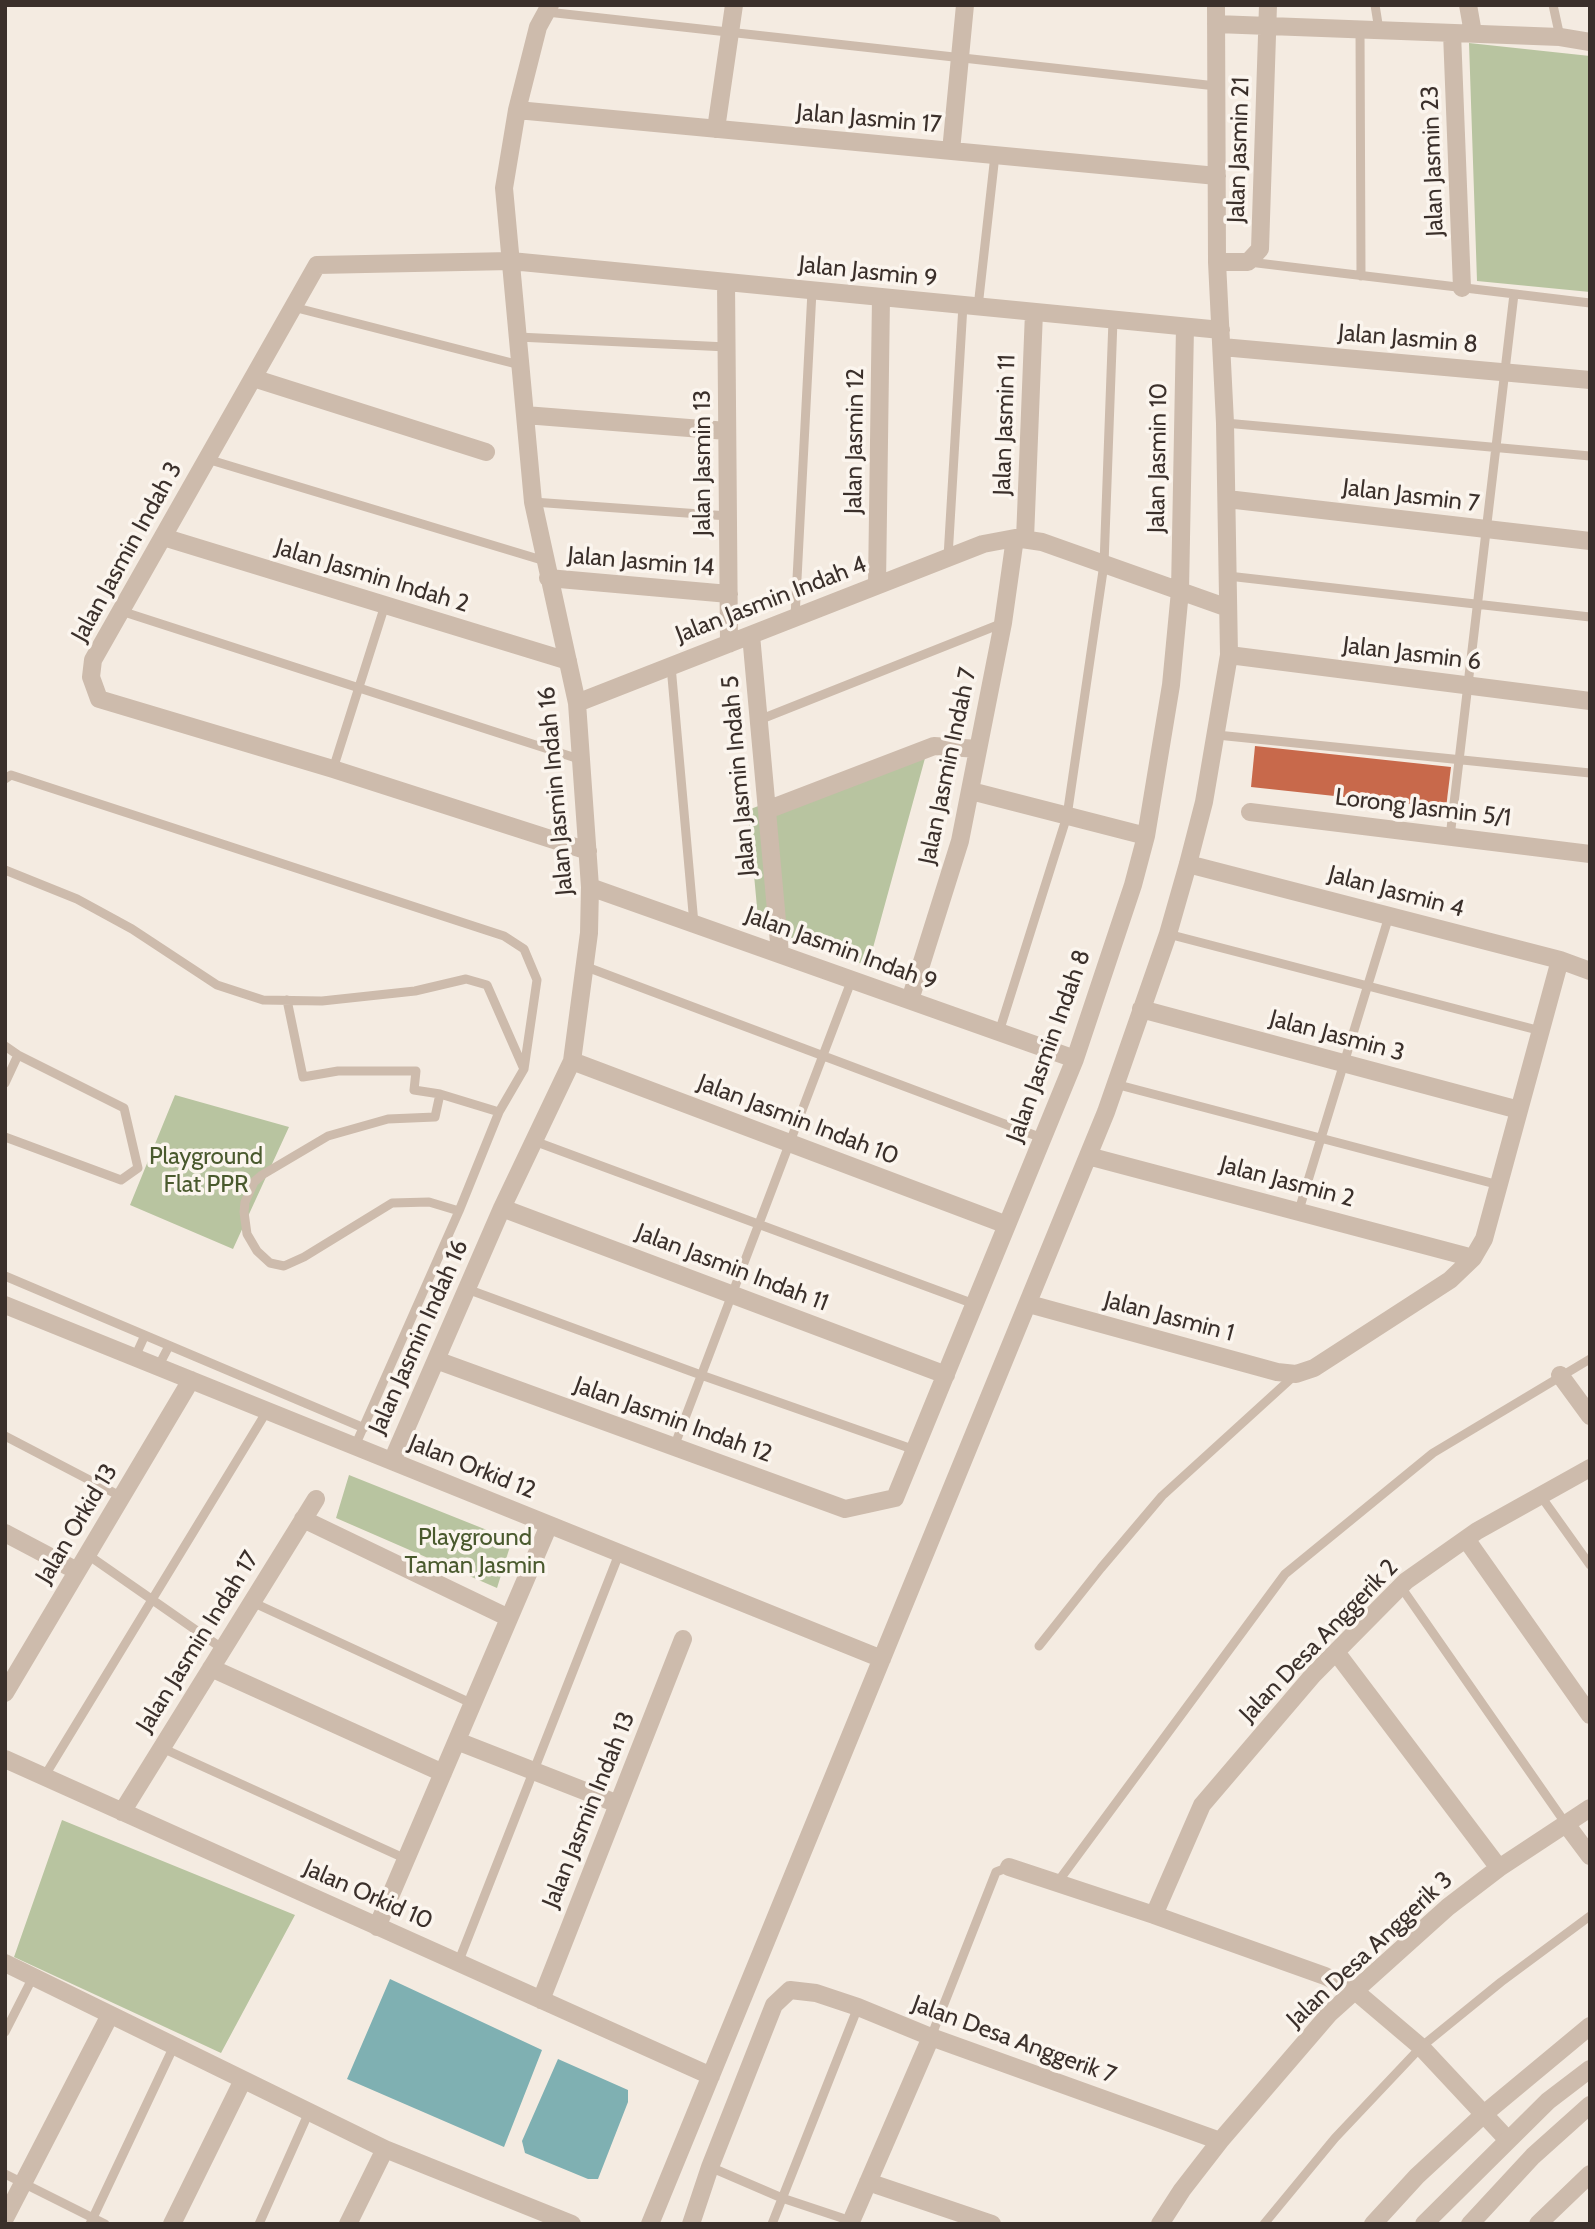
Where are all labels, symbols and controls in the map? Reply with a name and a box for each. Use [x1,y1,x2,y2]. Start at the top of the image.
street label: Jalan Jasmin 21 [1222,76,1256,224]
street label: Jalan Jasmin 23 [1416,85,1450,237]
street label: Jalan Jasmin 17 [795,98,943,140]
street label: Jalan Jasmin 9 [797,250,939,294]
street label: Jalan Jasmin 8 [1337,319,1479,359]
street label: Jalan Jasmin 11 [988,354,1022,496]
street label: Jalan Jasmin 12 [839,368,871,514]
street label: Jalan Jasmin 10 [1142,383,1174,533]
street label: Jalan Jasmin 13 [689,390,717,536]
street label: Jalan Jasmin Indah 3 [66,457,188,647]
street label: Jalan Jasmin 7 [1341,473,1481,519]
street label: Jalan Jasmin Indah 2 [272,533,472,619]
street label: Jalan Jasmin 14 [566,541,716,583]
street label: Jalan Jasmin Indah 4 [671,550,871,650]
street label: Jalan Jasmin 6 [1341,631,1483,677]
street label: Jalan Jasmin Indah 7 [913,665,983,867]
street label: Jalan Jasmin Indah 5 [716,675,762,877]
street label: Jalan Jasmin Indah 16 [533,685,579,897]
street label: Lorong Jasmin 5/1 [1333,783,1513,833]
street label: Jalan Jasmin 4 [1325,860,1467,924]
street label: Jalan Jasmin Indah 9 [741,901,941,997]
street label: Jalan Jasmin Indah 8 [1001,946,1097,1146]
street label: Jalan Jasmin 3 [1266,1004,1408,1068]
street label: Jalan Jasmin Indah 10 [693,1068,903,1172]
park label: Playground Flat PPR [149,1143,263,1199]
street label: Jalan Jasmin 2 [1216,1150,1358,1214]
street label: Jalan Jasmin Indah 11 [632,1218,832,1318]
street label: Jalan Jasmin Indah 16 [363,1235,475,1439]
street label: Jalan Jasmin 1 [1101,1286,1237,1348]
street label: Jalan Jasmin Indah 12 [570,1371,776,1469]
street label: Jalan Orkid 12 [404,1429,540,1505]
street label: Jalan Orkid 13 [30,1459,124,1589]
park label: Playground Taman Jasmin [404,1524,546,1580]
street label: Jalan Jasmin Indah 17 [131,1546,265,1738]
street label: Jalan Desa Anggerik 2 [1234,1553,1404,1729]
street label: Jalan Jasmin Indah 13 [536,1708,642,1912]
street label: Jalan Orkid 10 [299,1854,437,1936]
street label: Jalan Desa Anggerik 3 [1281,1866,1459,2034]
street label: Jalan Desa Anggerik 7 [908,1990,1120,2090]

